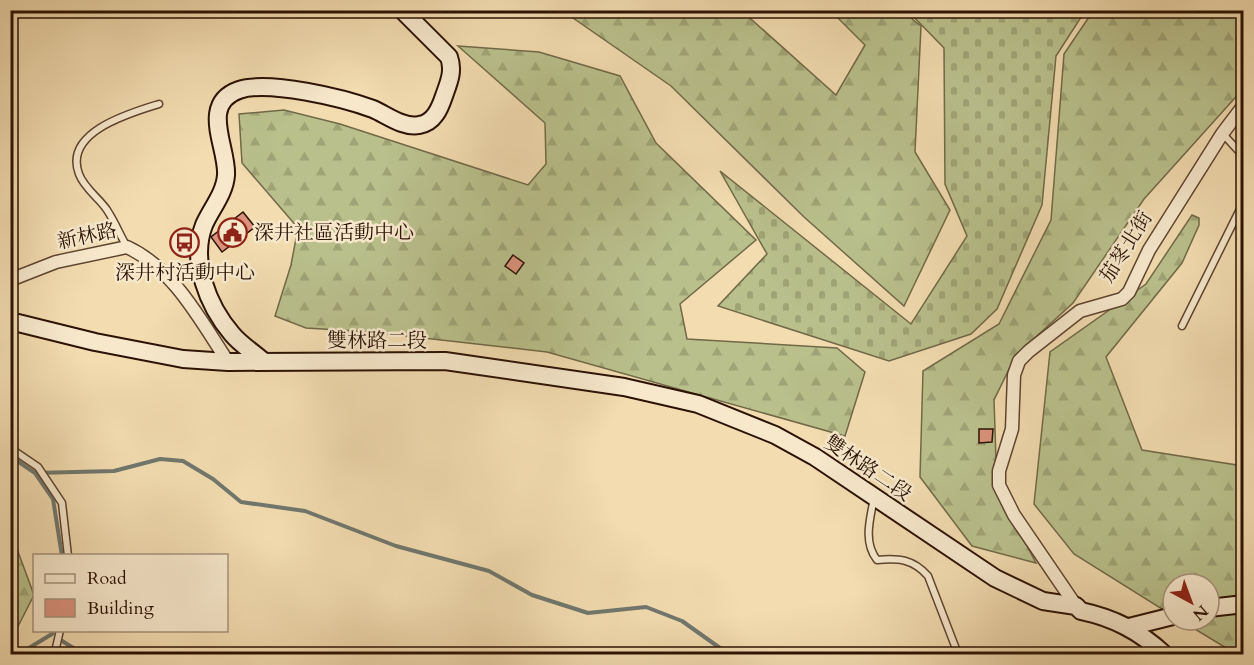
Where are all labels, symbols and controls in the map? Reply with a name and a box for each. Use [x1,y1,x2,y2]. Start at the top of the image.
street label: 茄苳北街 [1093,206,1159,288]
public building icon: 深井社區活動中心 [217,216,249,248]
street label: 新林路 [55,217,119,255]
place label: 深井社區活動中心 [254,219,414,246]
bus stop icon: 深井村活動中心 [169,226,201,258]
place label: 深井村活動中心 [115,259,255,286]
street label: 雙林路二段 [327,327,427,354]
street label: 雙林路二段 [819,429,917,507]
legend [33,554,228,632]
text: Road [87,566,127,591]
north arrow [1161,572,1221,632]
text: Building [87,596,155,621]
text: N [1188,600,1213,625]

